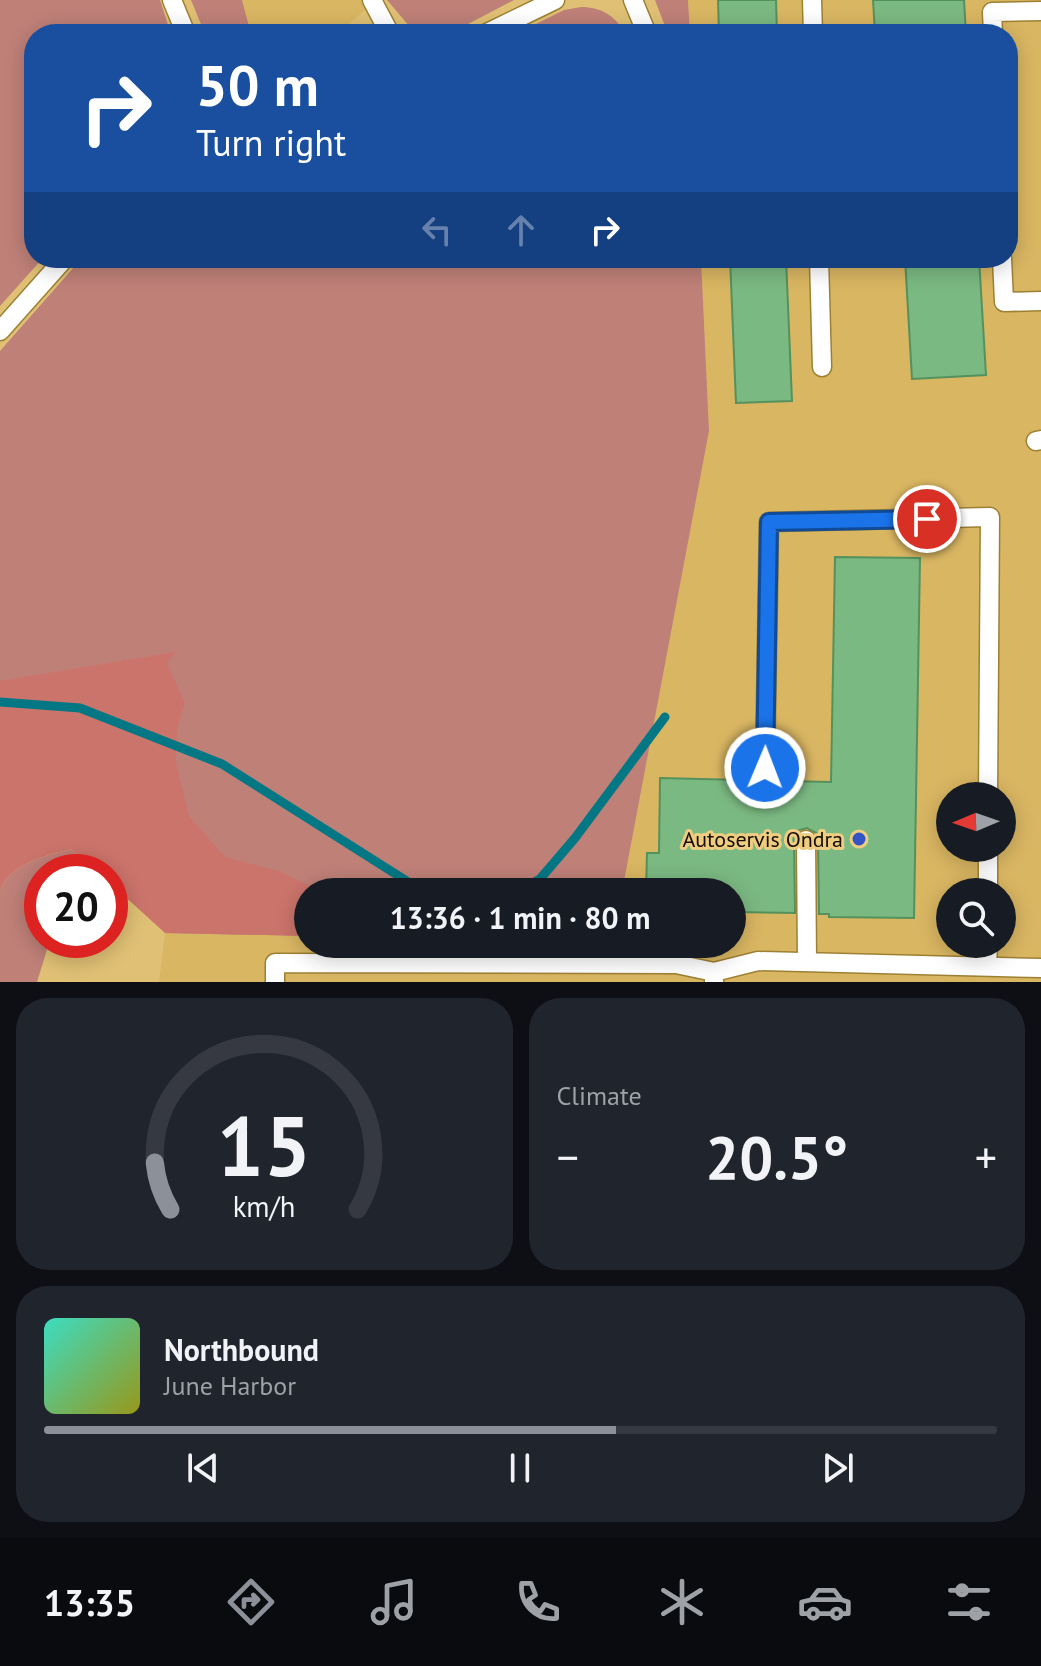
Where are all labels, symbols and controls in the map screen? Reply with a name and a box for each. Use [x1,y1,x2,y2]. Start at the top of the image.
text: 50 m [196,49,319,121]
icon: right [64,56,168,160]
text: Turn right [196,119,346,166]
icon: left [415,208,459,252]
icon: ahead [499,208,543,252]
icon: right [583,208,627,252]
pin [893,485,961,553]
icon: arrive [905,497,949,541]
position arrow [723,726,807,810]
north arrow [936,782,1016,862]
map controls [936,782,1016,958]
place label: Autoservis Ondra [682,825,843,853]
marker: Autoservis Ondra [850,830,868,848]
speed limit sign: 20 [24,854,128,958]
button: search [936,878,1016,958]
text: 13:36 · 1 min · 80 m [390,898,650,937]
text: Climate [557,1079,642,1112]
text: 15 [217,1091,311,1199]
text: 20.5° [705,1118,848,1196]
text: − [557,1128,579,1185]
text: + [975,1128,997,1185]
text: km/h [233,1188,296,1225]
text: Northbound [164,1330,319,1369]
text: June Harbor [164,1369,296,1402]
icon: previous [181,1446,225,1490]
icon: pause [498,1446,542,1490]
icon: next [816,1446,860,1490]
icon: directions [223,1574,279,1630]
icon: music [366,1574,422,1630]
icon: phone [510,1574,566,1630]
icon: climate [654,1574,710,1630]
icon: car [797,1574,853,1630]
icon: filters [941,1574,997,1630]
text: 13:35 [44,1579,135,1626]

